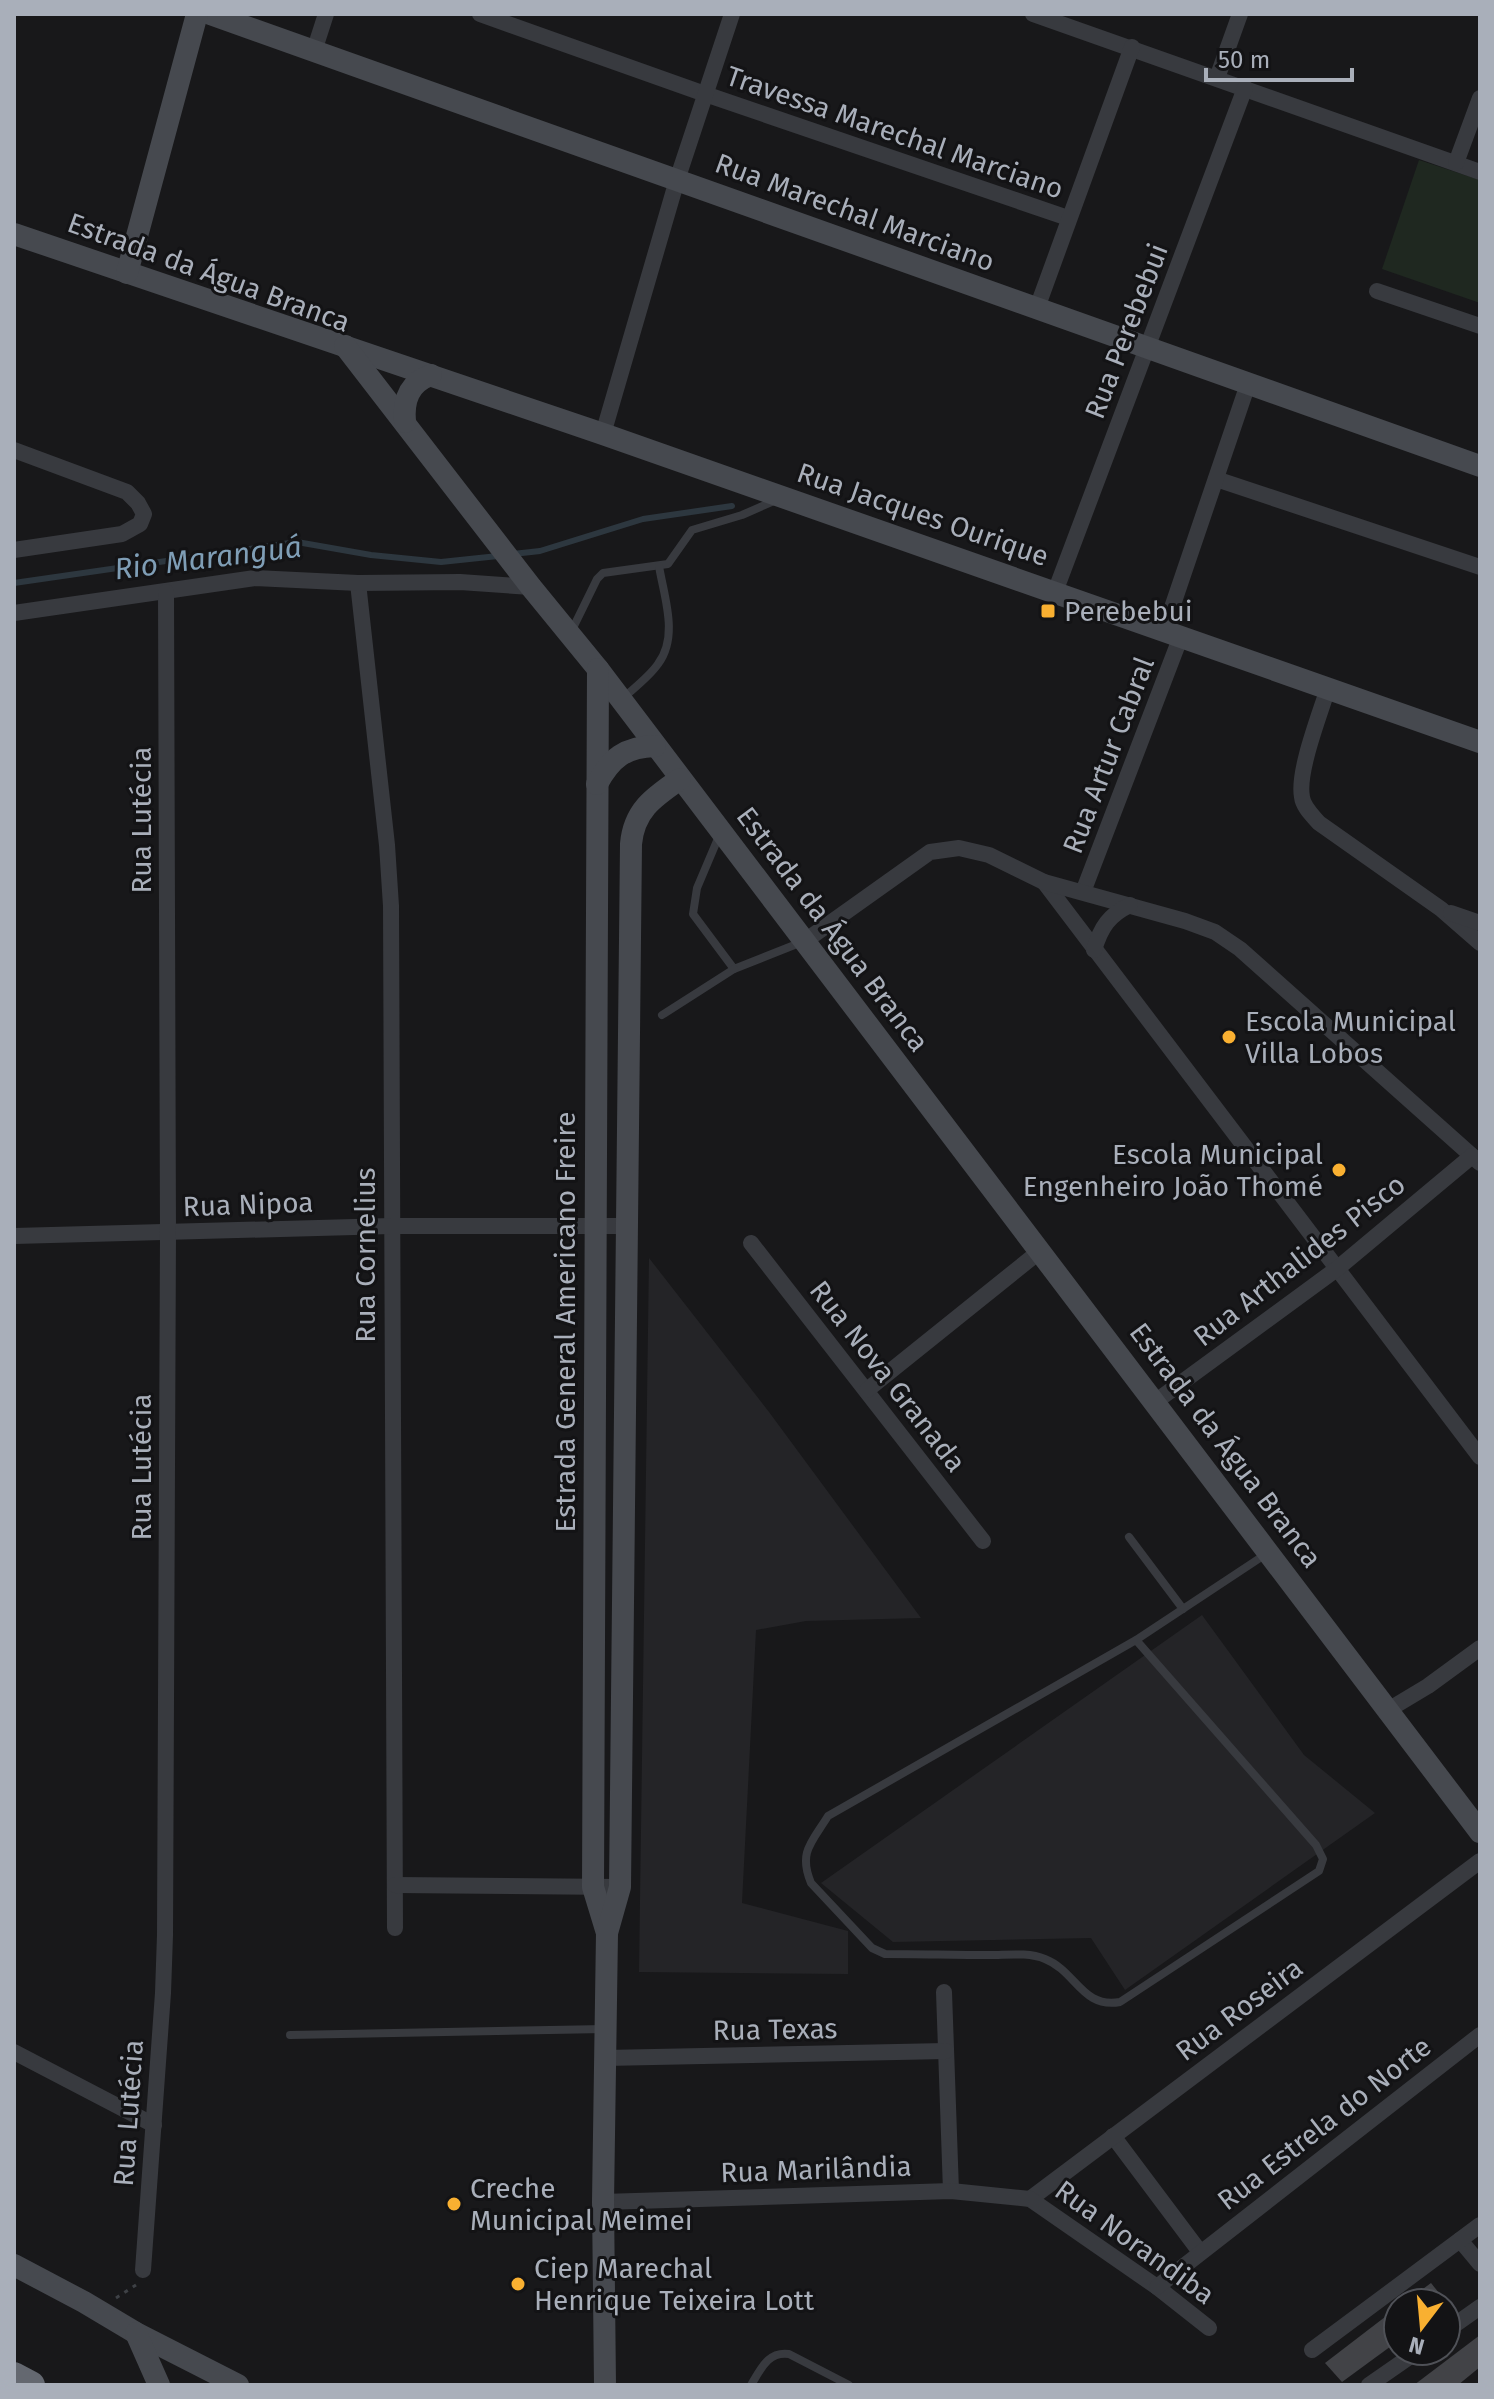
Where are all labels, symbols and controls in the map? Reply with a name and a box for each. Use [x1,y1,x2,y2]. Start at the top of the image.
scale bar [1206,32,1352,82]
text: 50 m [1218,46,1270,74]
street label: Travessa Marechal Marciano [722,59,1068,206]
street label: Rua Marechal Marciano [711,147,999,278]
street label: Estrada da Água Branca [63,206,354,339]
street label: Rua Perebebui [1078,239,1175,423]
street label: Rua Jacques Ourique [793,456,1053,573]
water label: Rio Maranguá [112,529,304,587]
place label: Perebebui [1064,595,1193,628]
marker: Perebebui [1039,602,1057,620]
street label: Rua Artur Cabral [1056,652,1161,858]
street label: Rua Lutécia [125,746,158,894]
street label: Estrada da Água Branca [730,800,935,1058]
place label: Escola Municipal Villa Lobos [1245,1005,1456,1070]
marker: Escola Municipal Villa Lobos [1220,1028,1238,1046]
street label: Estrada General Americano Freire [549,1111,582,1533]
place label: Escola Municipal Engenheiro João Thomé [1023,1138,1323,1203]
marker: Escola Municipal Engenheiro João Thomé [1330,1161,1348,1179]
street label: Rua Cornelius [349,1167,382,1343]
street label: Rua Arthalides Pisco [1187,1168,1412,1353]
street label: Rua Nipoa [182,1186,314,1223]
street label: Rua Nova Granada [803,1274,973,1478]
street label: Estrada da Água Branca [1123,1316,1328,1574]
street label: Rua Lutécia [125,1393,158,1541]
street label: Rua Roseira [1169,1951,1309,2068]
street label: Rua Texas [712,2012,838,2047]
street label: Rua Estrela do Norte [1211,2030,1438,2217]
street label: Rua Lutécia [107,2038,150,2188]
street label: Rua Marilândia [720,2150,912,2189]
place label: Creche Municipal Meimei [470,2172,693,2237]
street label: Rua Norandiba [1049,2173,1221,2311]
marker: Creche Municipal Meimei [445,2195,463,2213]
place label: Ciep Marechal Henrique Teixeira Lott [534,2252,815,2317]
marker: Ciep Marechal Henrique Teixeira Lott [509,2275,527,2293]
north arrow [1382,2287,1462,2367]
text: N [1406,2331,1427,2361]

